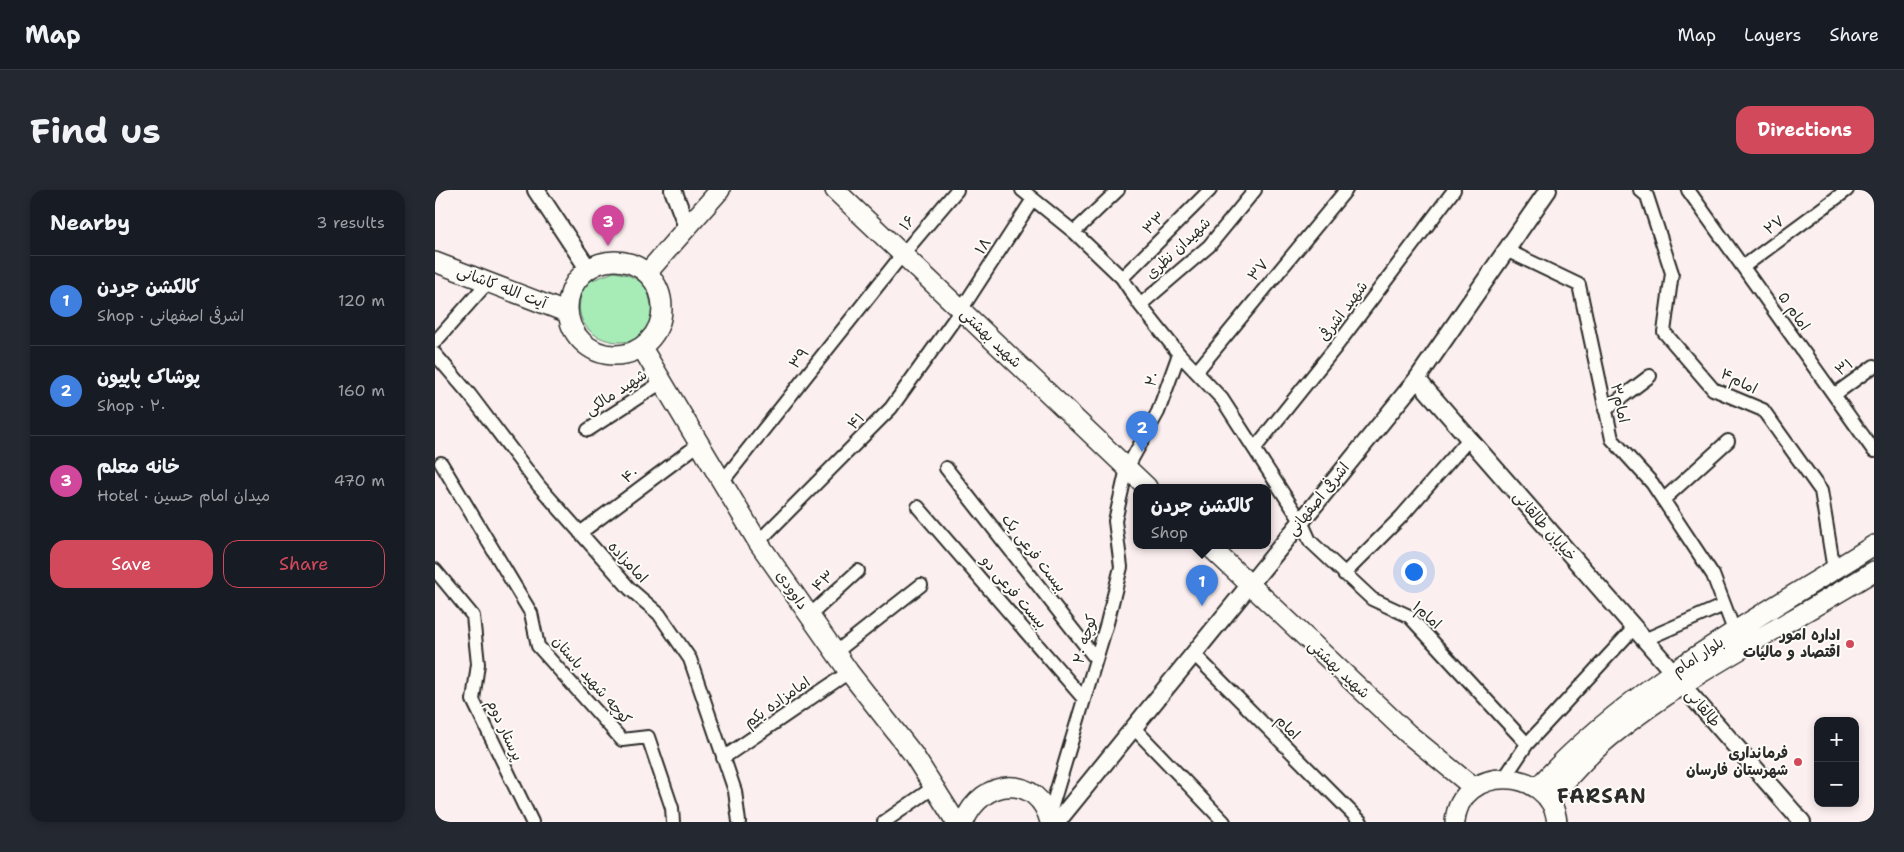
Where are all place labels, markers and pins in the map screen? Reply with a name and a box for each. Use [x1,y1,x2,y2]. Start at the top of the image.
pin: 3 [592,205,624,246]
pin: 2 [1126,411,1158,452]
pin: 1 [1186,565,1218,606]
place label: اداره امور اقتصاد و مالیات [1743,625,1840,662]
marker: اداره امور اقتصاد و مالیات [1844,638,1856,650]
place label: فرمانداری شهرستان فارسان [1686,743,1788,780]
marker: فرمانداری شهرستان فارسان [1792,756,1804,768]

